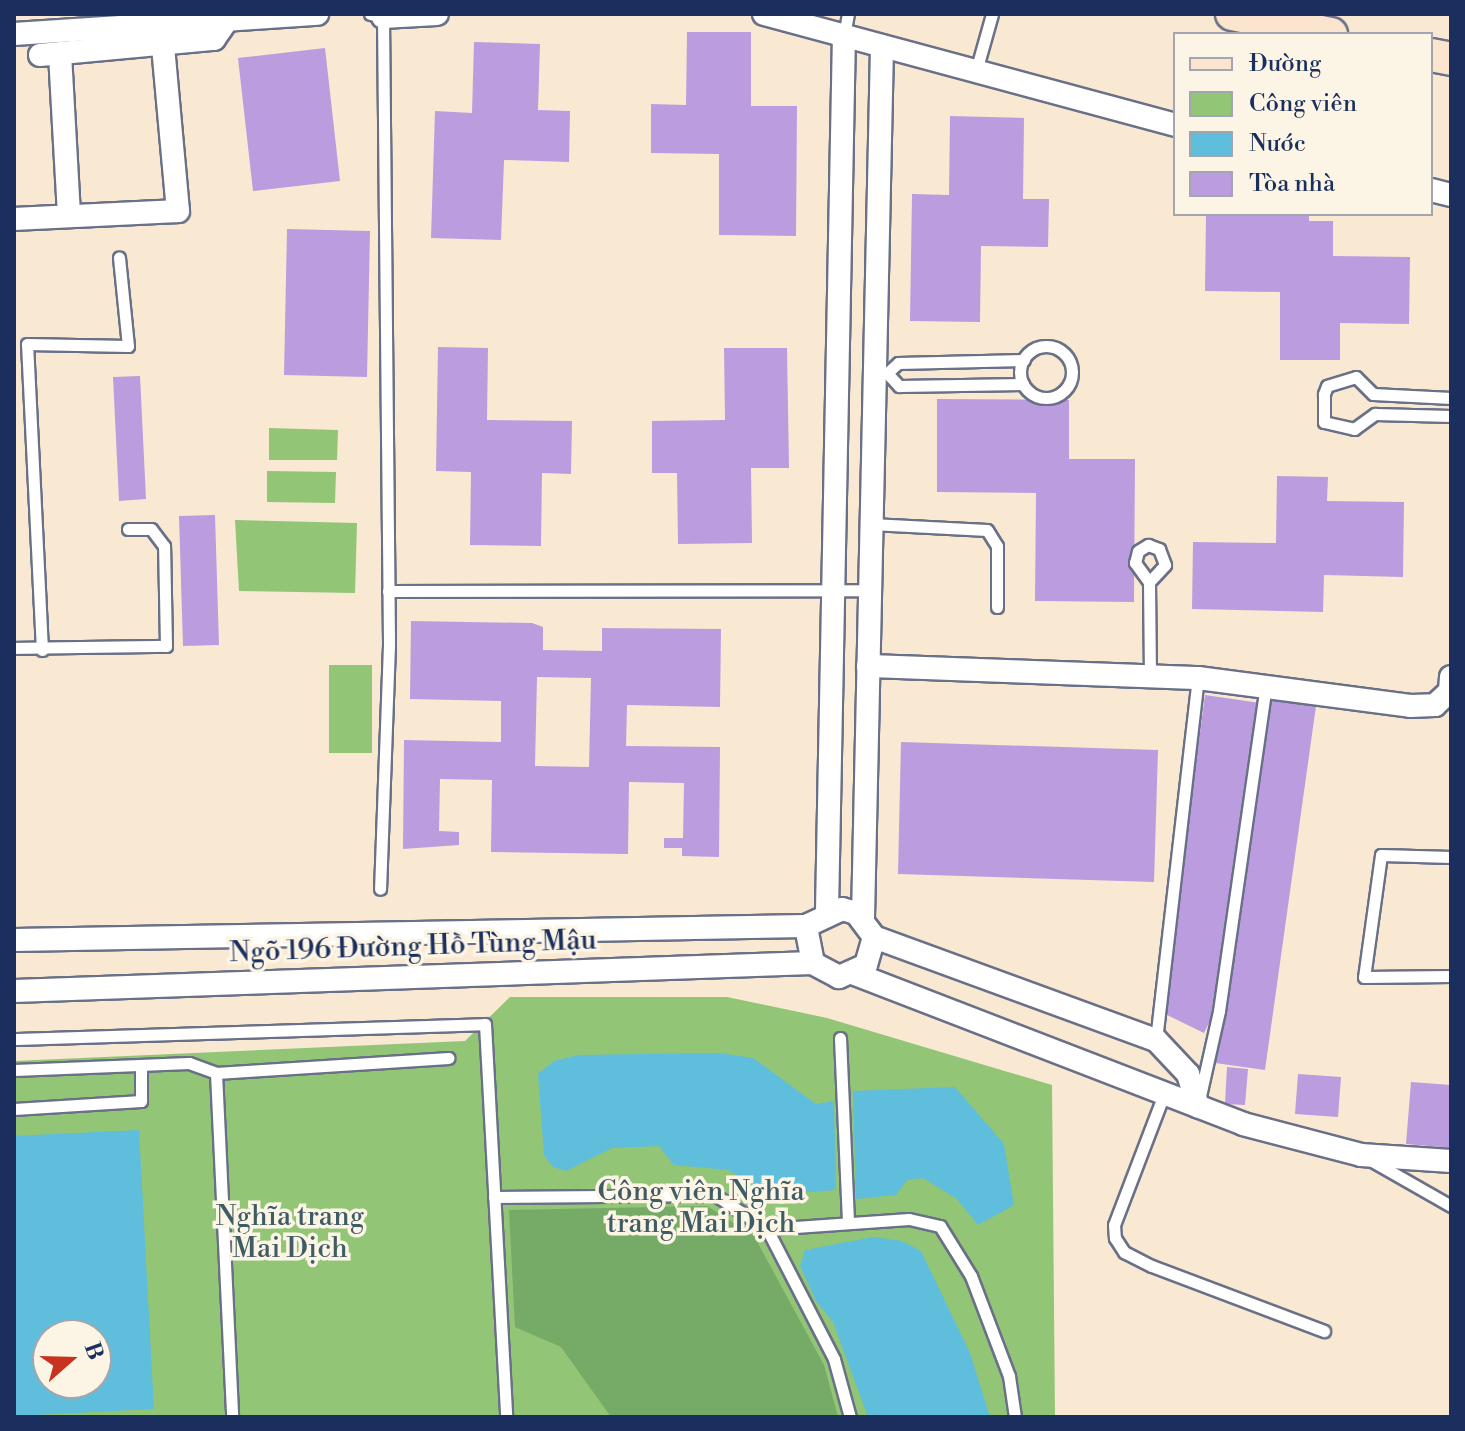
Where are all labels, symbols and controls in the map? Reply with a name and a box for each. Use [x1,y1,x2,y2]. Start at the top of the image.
legend [1173,32,1433,216]
text: Đường [1249,49,1322,79]
text: Công viên [1249,89,1357,119]
text: Nước [1249,129,1306,159]
text: Tòa nhà [1249,169,1335,199]
street label: Ngõ 196 Đường Hồ Tùng Mậu [229,924,597,970]
park label: Công viên Nghĩa trang Mai Dịch [597,1175,805,1241]
park label: Nghĩa trang Mai Dịch [216,1200,364,1266]
north arrow [32,1319,112,1399]
text: B [78,1339,109,1364]

